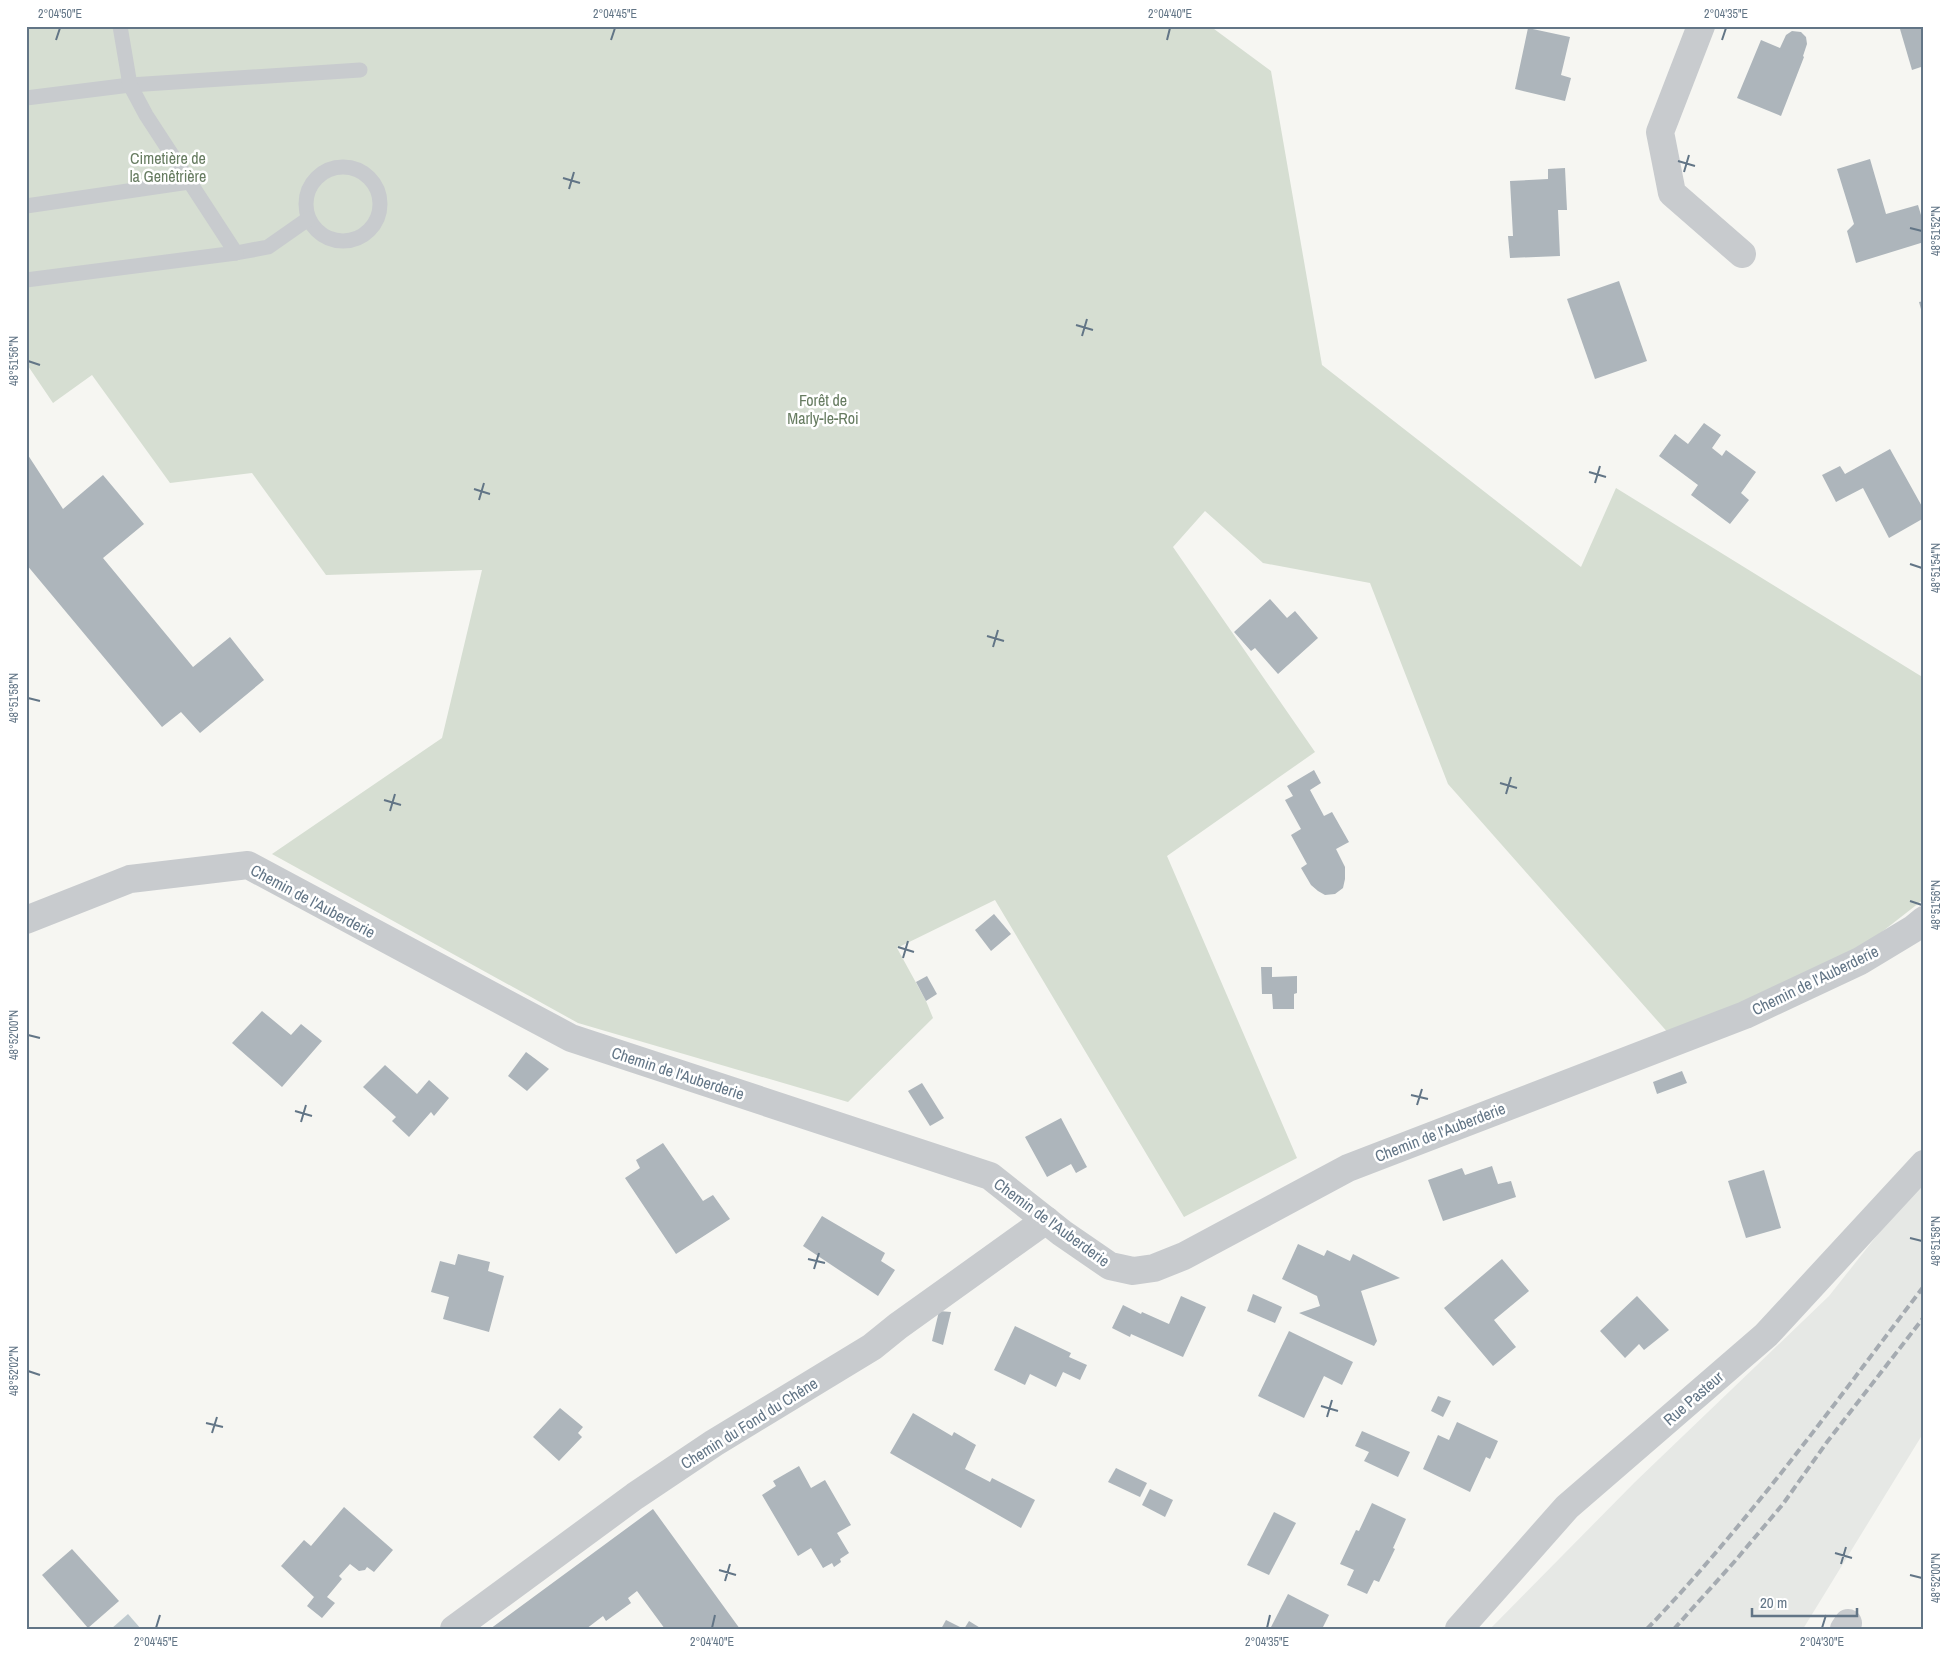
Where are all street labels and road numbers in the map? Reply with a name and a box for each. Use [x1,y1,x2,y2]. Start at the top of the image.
street label: Chemin de l'Auberderie [247,859,379,943]
street label: Chemin de l'Auberderie [1748,940,1882,1020]
street label: Chemin de l'Auberderie [609,1041,747,1105]
street label: Chemin de l'Auberderie [1372,1097,1508,1167]
street label: Chemin de l'Auberderie [990,1172,1114,1272]
street label: Rue Pasteur [1658,1365,1728,1430]
street label: Chemin du Fond du Chêne [676,1372,822,1474]

